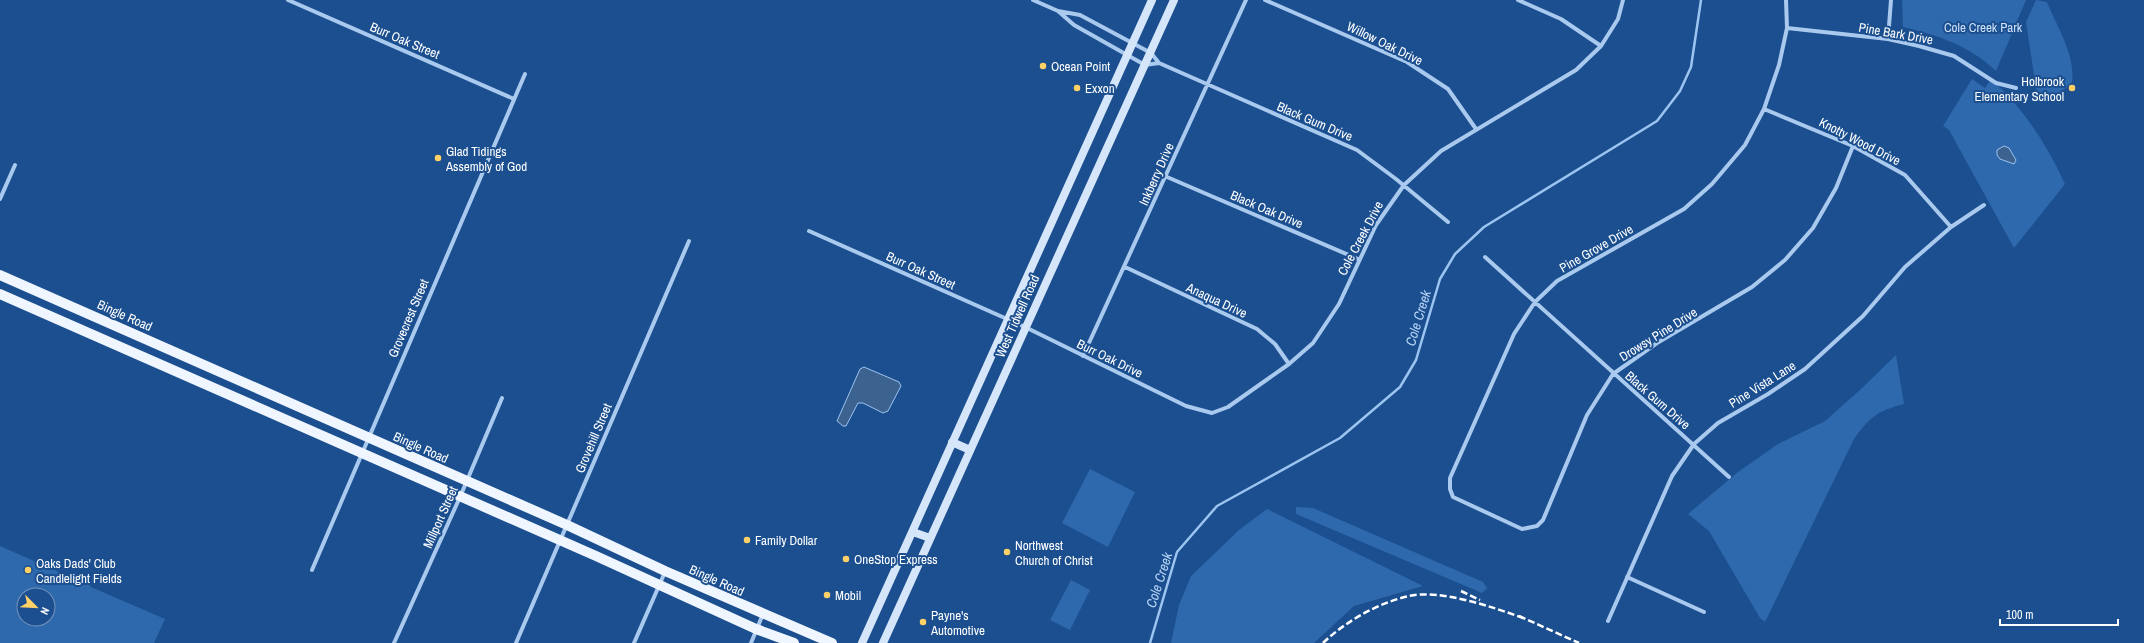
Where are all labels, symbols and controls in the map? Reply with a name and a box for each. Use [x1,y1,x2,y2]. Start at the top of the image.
street label: Burr Oak Street [367,18,442,63]
street label: Willow Oak Drive [1344,18,1426,69]
street label: Pine Bark Drive [1857,19,1935,48]
park label: Cole Creek Park [1944,19,2023,36]
place label: Ocean Point [1051,58,1110,75]
marker: Ocean Point [1038,61,1048,71]
place label: Holbrook Elementary School [1975,73,2065,105]
place label: Exxon [1085,80,1115,97]
marker: Exxon [1072,83,1082,93]
marker: Holbrook Elementary School [2067,83,2077,93]
street label: Black Gum Drive [1274,98,1355,145]
street label: Knotty Wood Drive [1816,114,1903,169]
street label: Inkberry Drive [1135,140,1178,208]
place label: Glad Tidings Assembly of God [445,143,527,175]
marker: Glad Tidings Assembly of God [433,153,443,163]
street label: Black Oak Drive [1228,187,1306,232]
street label: Cole Creek Drive [1334,198,1387,278]
street label: Pine Grove Drive [1556,220,1636,276]
street label: Burr Oak Street [884,248,958,293]
street label: West Tidwell Road [992,272,1043,360]
street label: Grovecrest Street [384,276,433,360]
street label: Anaqua Drive [1183,279,1250,322]
water label: Cole Creek [1401,287,1435,348]
street label: Bingle Road [95,296,155,335]
street label: Drowsy Pine Drive [1616,304,1701,365]
street label: Burr Oak Drive [1074,335,1146,382]
street label: Pine Vista Lane [1726,357,1799,412]
street label: Black Gum Drive [1622,368,1694,433]
street label: Grovehill Street [571,401,616,476]
street label: Bingle Road [391,428,451,467]
street label: Millport Street [419,483,462,551]
place label: Family Dollar [755,532,818,549]
marker: Family Dollar [742,535,752,545]
place label: Northwest Church of Christ [1015,537,1093,569]
marker: Northwest Church of Christ [1002,547,1012,557]
water label: Cole Creek [1142,549,1177,610]
place label: OneStop Express [854,551,938,568]
marker: OneStop Express [841,554,851,564]
place label: Oaks Dads' Club Candlelight Fields [36,555,122,587]
street label: Bingle Road [687,561,747,600]
marker: Oaks Dads' Club Candlelight Fields [23,565,33,575]
north arrow [16,587,56,627]
place label: Mobil [835,587,861,604]
marker: Mobil [822,590,832,600]
scale bar [2000,601,2118,627]
text: N [37,605,53,617]
place label: Payne's Automotive [930,607,985,639]
text: 100 m [2006,607,2033,623]
marker: Payne's Automotive [918,617,928,627]

